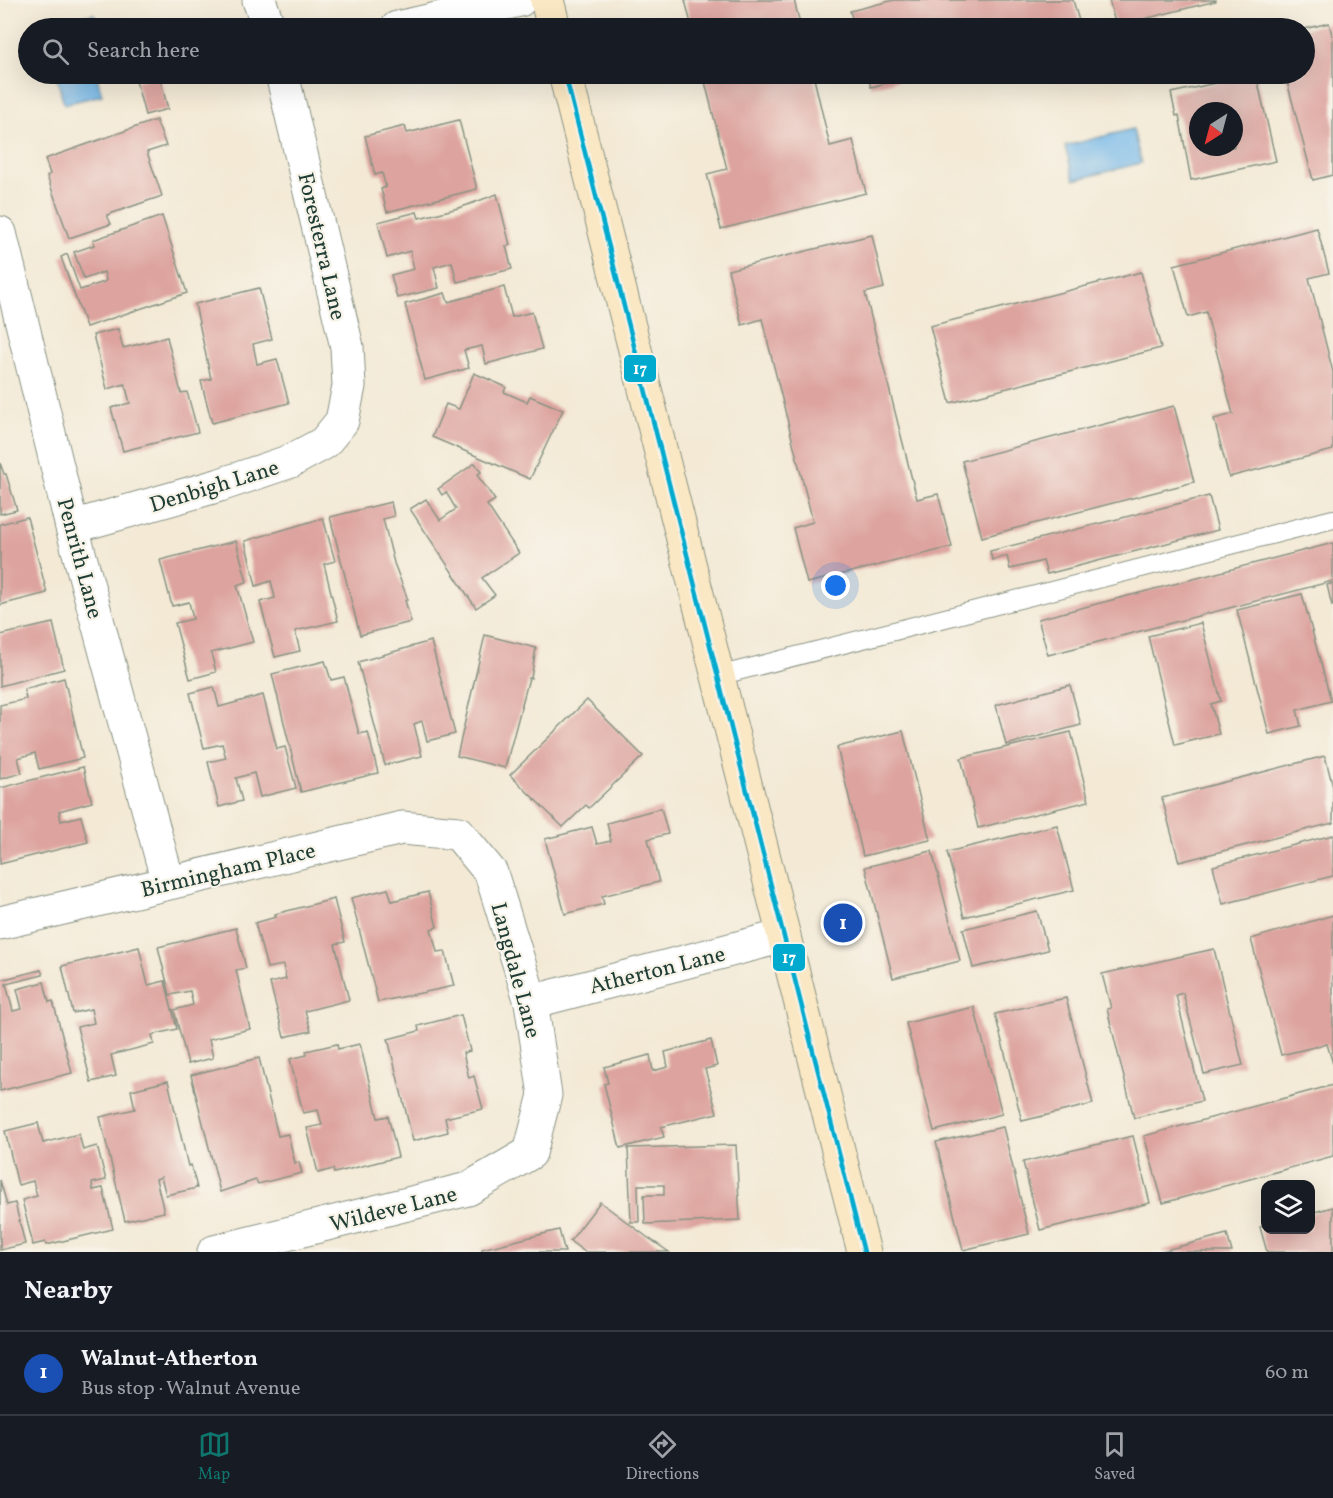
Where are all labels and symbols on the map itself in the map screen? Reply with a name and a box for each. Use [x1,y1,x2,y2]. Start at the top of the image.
north arrow [1189,102,1243,156]
street label: Foresterra Lane [289,170,353,323]
line badge: 17 [623,354,657,383]
text: 17 [633,359,647,381]
street label: Denbigh Lane [146,453,283,522]
street label: Penrith Lane [48,495,110,622]
your location [821,571,850,600]
street label: Birmingham Place [138,836,319,907]
street label: Langdale Lane [482,899,548,1042]
pin: 1 [824,900,862,946]
street label: Atherton Lane [586,940,729,1003]
line badge: 17 [772,943,806,972]
text: 17 [782,948,796,970]
street label: Wildeve Lane [327,1180,461,1241]

